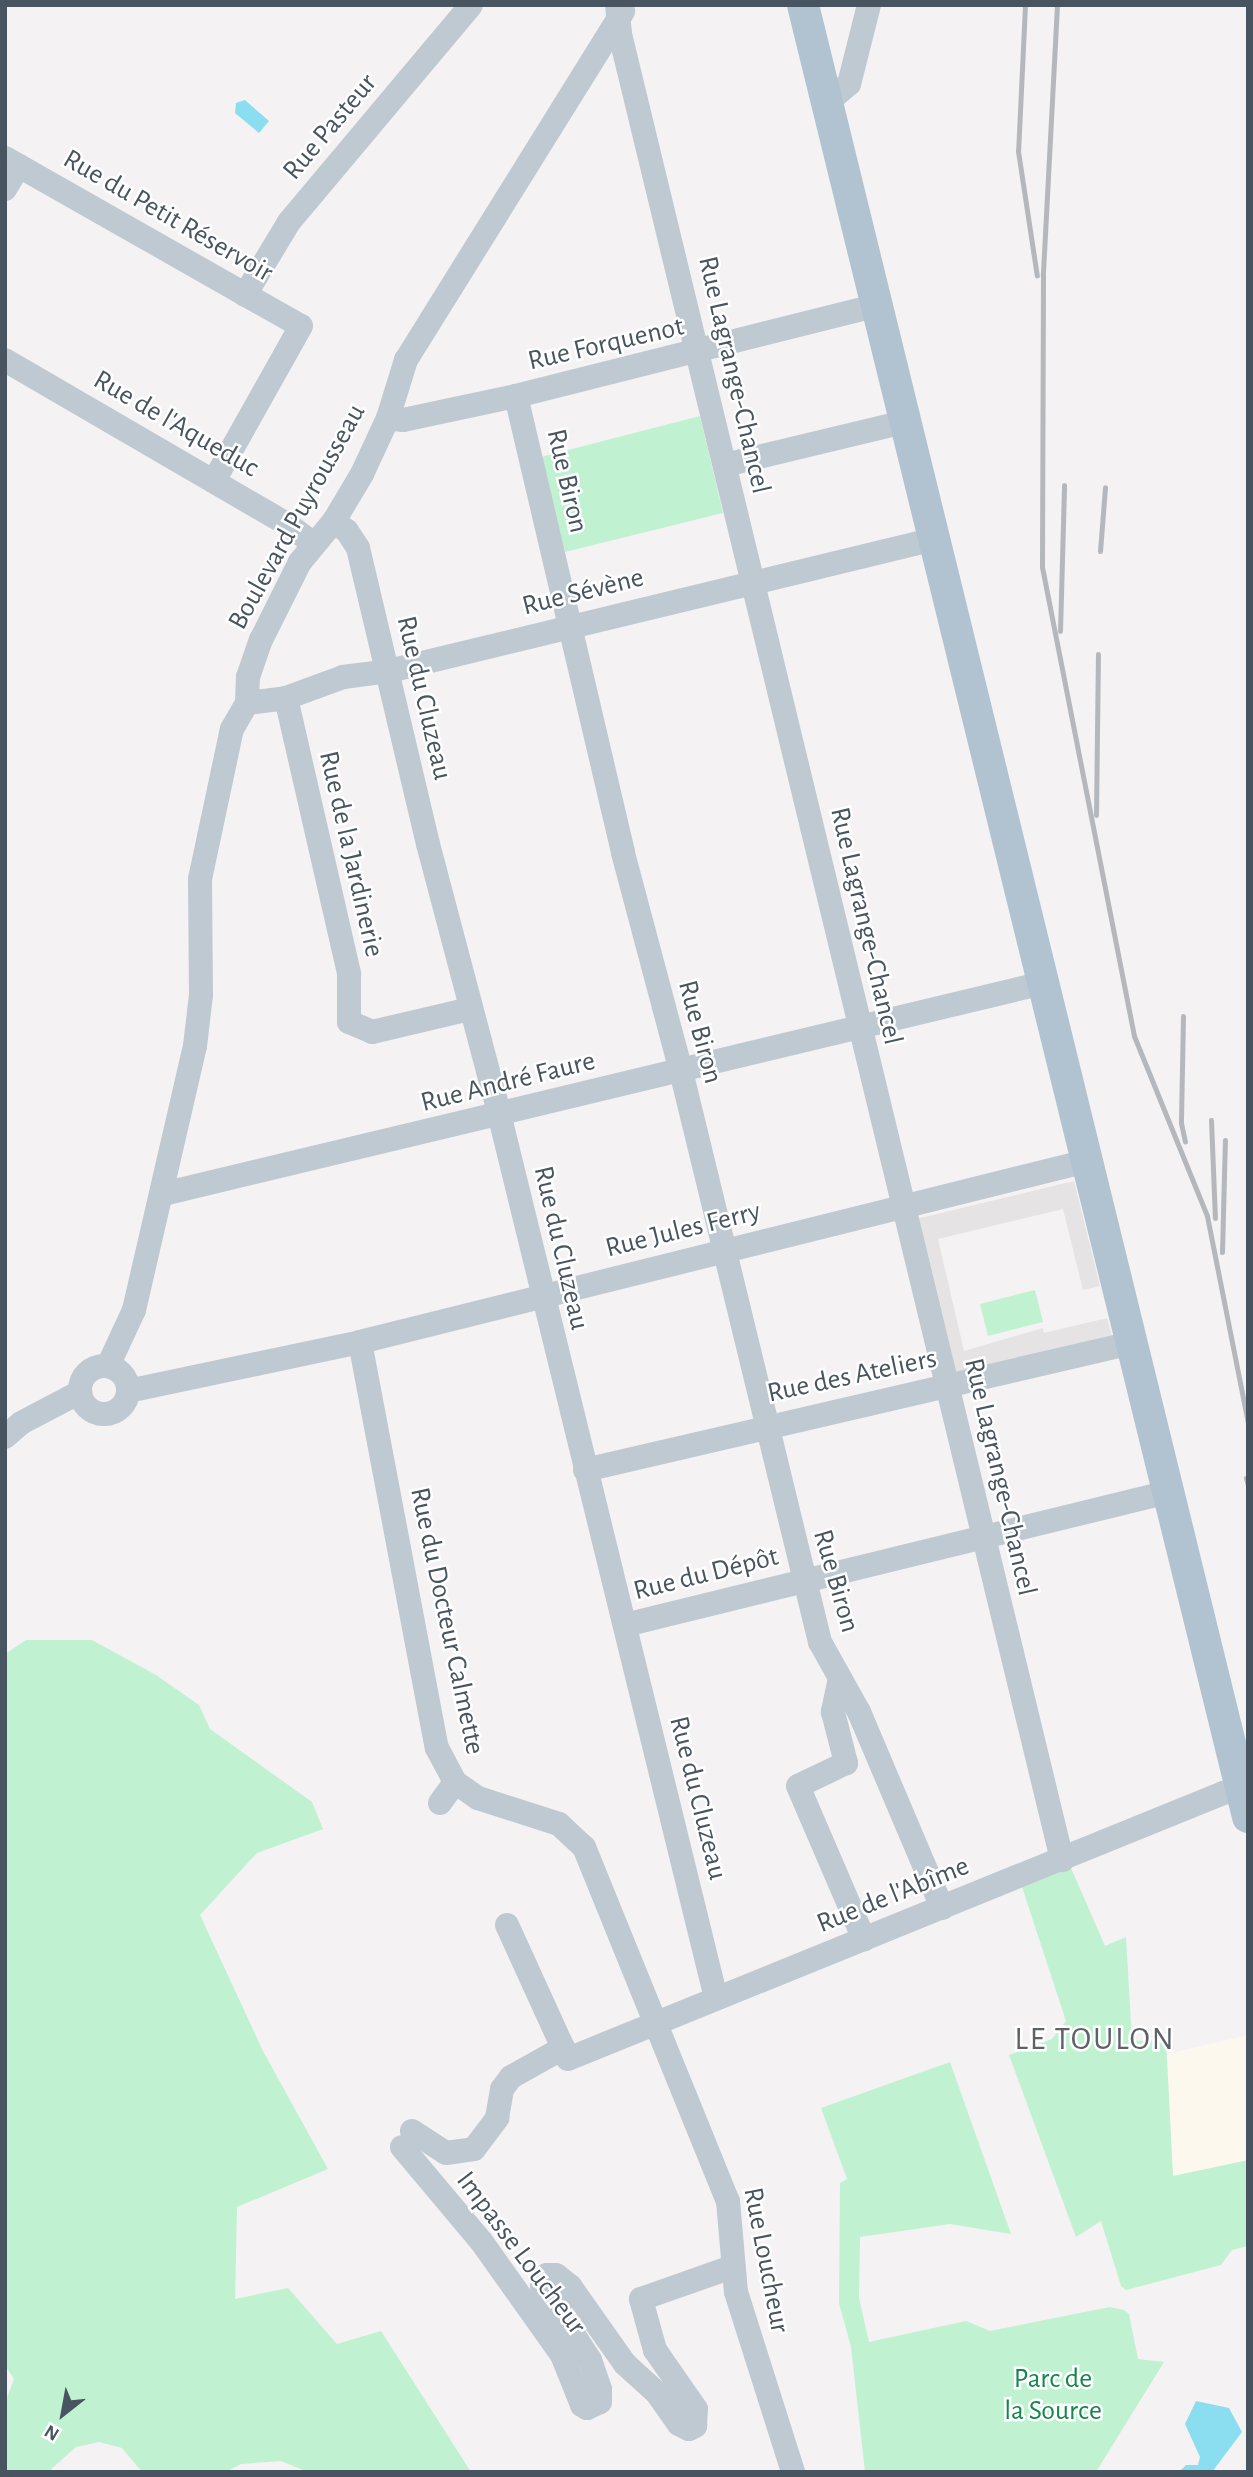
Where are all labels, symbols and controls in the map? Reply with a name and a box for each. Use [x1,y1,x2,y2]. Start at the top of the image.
street label: Rue Pasteur [276,67,384,187]
street label: Rue du Petit Réservoir [57,142,279,290]
street label: Rue Lagrange-Chancel [690,253,778,497]
street label: Rue Forquenot [525,310,687,378]
street label: Rue de l'Aqueduc [87,363,265,485]
street label: Boulevard Puyrousseau [221,398,373,636]
street label: Rue Biron [539,426,595,536]
street label: Rue Sévène [519,561,647,623]
street label: Rue du Cluzeau [389,613,459,783]
street label: Rue de la Jardinerie [311,748,391,960]
street label: Rue Lagrange-Chancel [822,804,910,1048]
street label: Rue Biron [670,977,730,1087]
street label: Rue André Faure [417,1044,599,1120]
street label: Rue du Cluzeau [526,1163,596,1333]
street label: Rue Jules Ferry [602,1195,764,1265]
street label: Rue des Ateliers [764,1342,940,1410]
street label: Rue Lagrange-Chancel [956,1355,1044,1599]
street label: Rue du Docteur Calmette [402,1484,492,1758]
street label: Rue Biron [805,1526,867,1636]
street label: Rue du Dépôt [630,1540,782,1608]
street label: Rue du Cluzeau [661,1713,735,1883]
street label: Rue de l'Abîme [812,1849,974,1941]
district label: LE TOULON [1016,2020,1174,2058]
street label: Impasse Loucheur [449,2165,593,2341]
street label: Rue Loucheur [735,2184,797,2336]
park label: Parc de la Source [1004,2362,1102,2428]
north arrow [28,2379,98,2449]
text: N [41,2421,62,2444]

